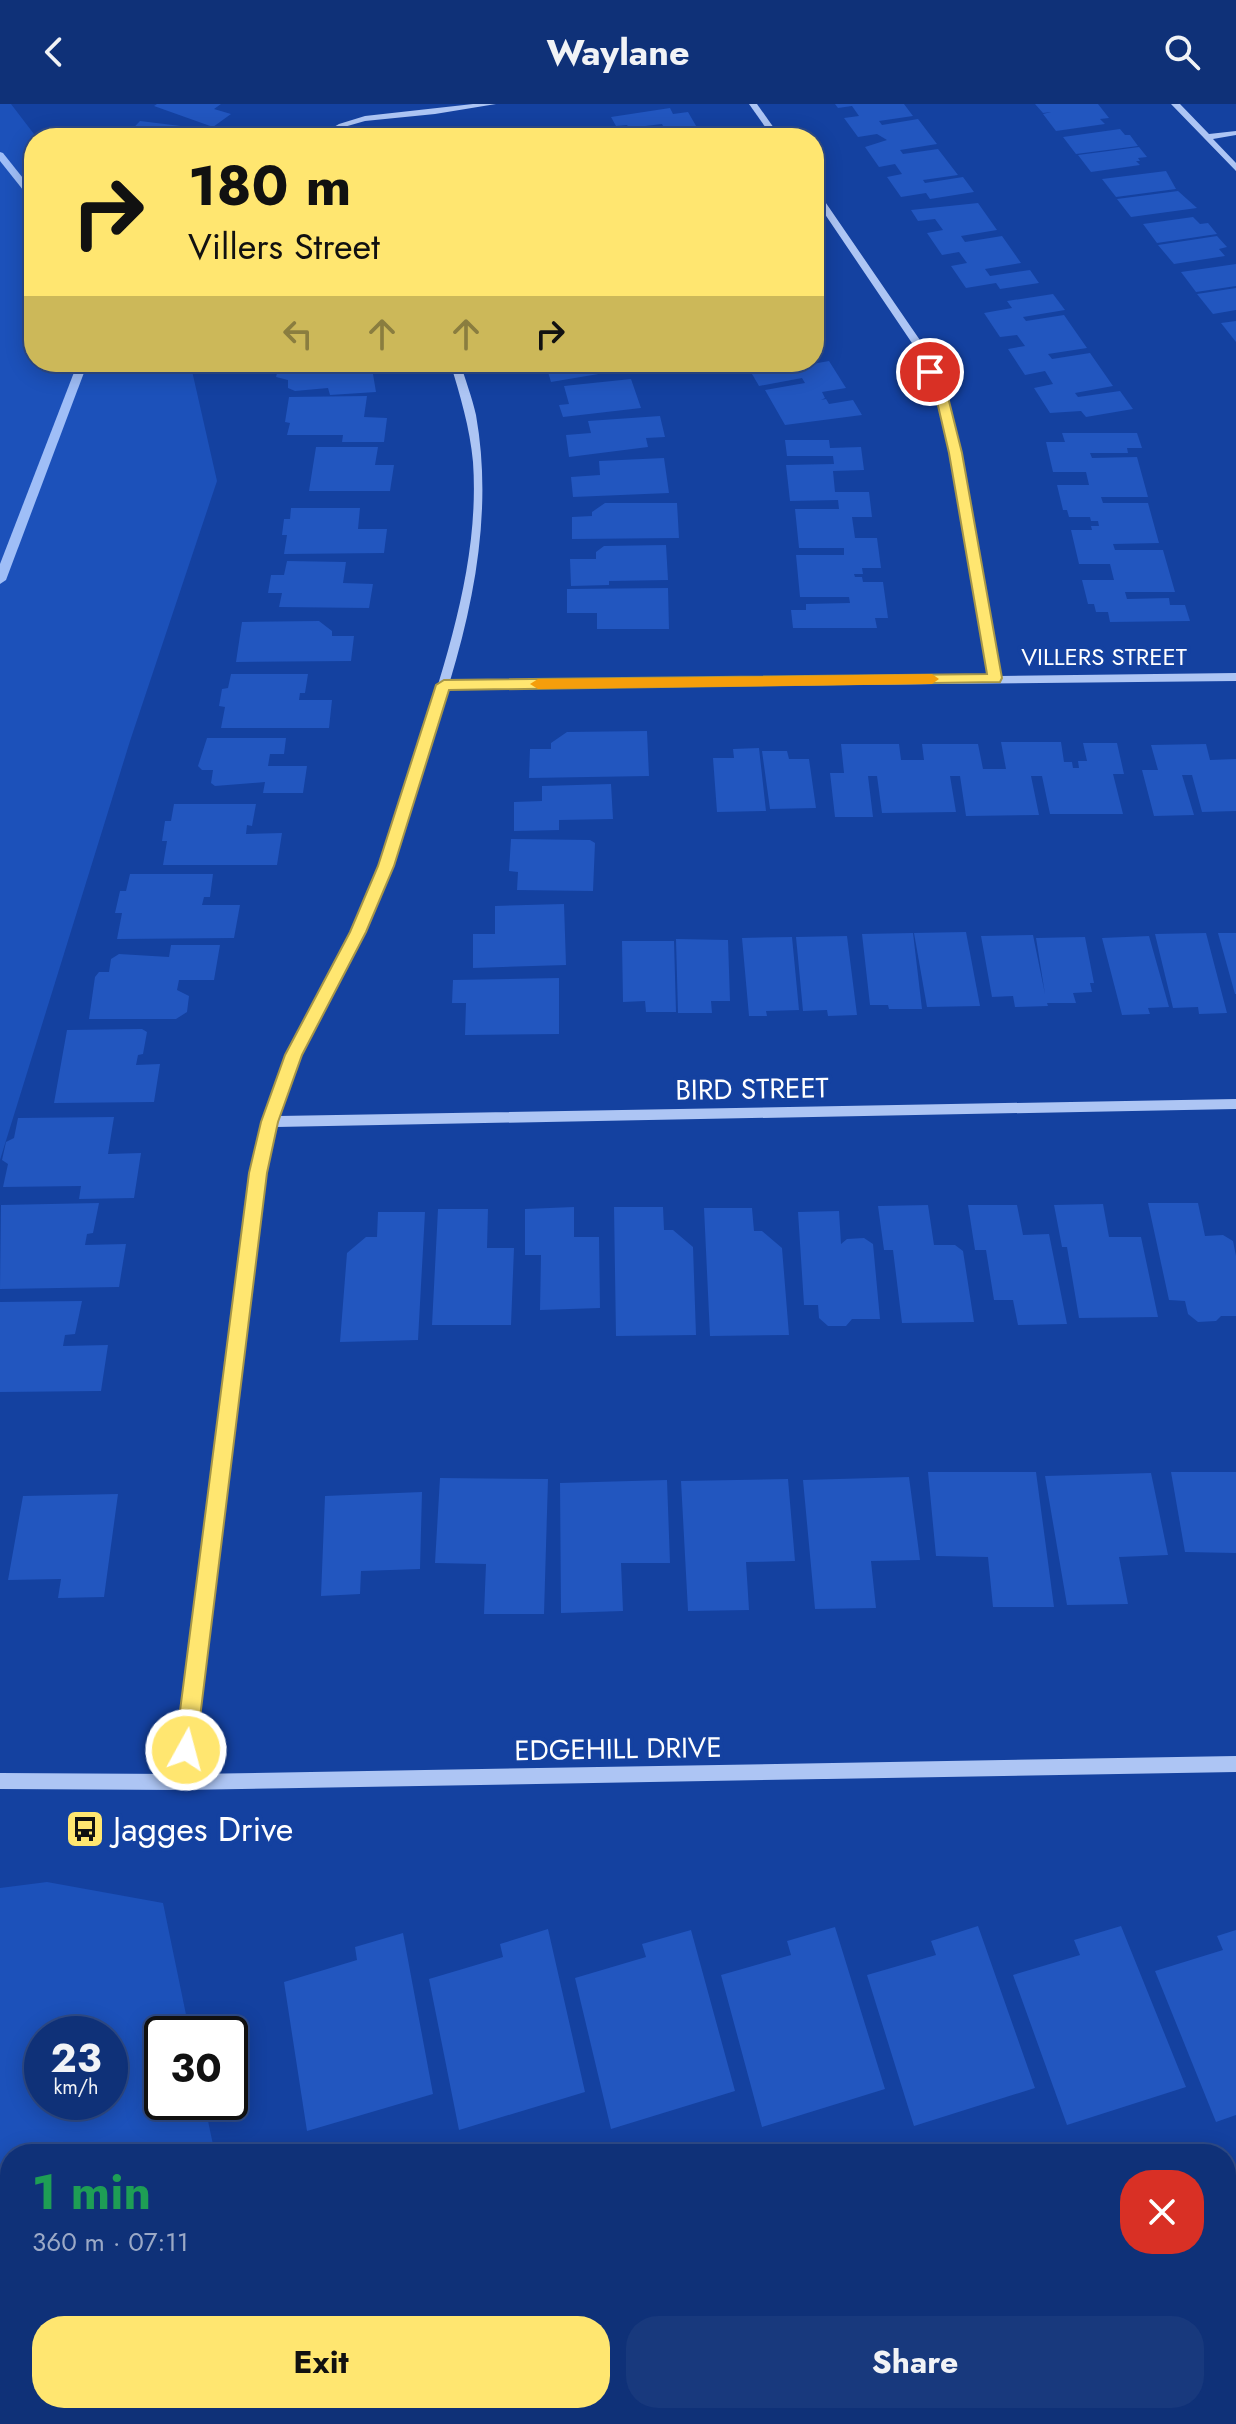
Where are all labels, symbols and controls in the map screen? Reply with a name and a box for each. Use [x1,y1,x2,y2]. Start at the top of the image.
text: Waylane [546,26,690,78]
icon: back [32,30,76,74]
icon: search [1160,30,1204,74]
text: 180 m [188,145,351,226]
icon: right [56,160,160,264]
text: Villers Street [188,220,380,272]
icon: left [276,312,320,356]
icon: ahead [360,312,404,356]
icon: ahead [444,312,488,356]
icon: right [528,312,572,356]
pin [896,338,964,406]
icon: arrive [908,350,952,394]
street label: VILLERS STREET [1021,639,1187,674]
street label: BIRD STREET [675,1067,829,1111]
position arrow [144,1708,228,1792]
street label: EDGEHILL DRIVE [514,1727,722,1771]
place label: Jagges Drive [109,1805,293,1854]
bus stop icon: Jagges Drive [64,1808,106,1850]
speed limit sign: 30 [144,2016,248,2120]
text: 23 [50,2029,102,2087]
text: km/h [53,2073,99,2102]
text: 1 min [32,2158,151,2227]
button: close [1120,2170,1204,2254]
text: 360 m · 07:11 [32,2223,189,2261]
button: Exit [32,2316,610,2408]
button: Share [626,2316,1204,2408]

